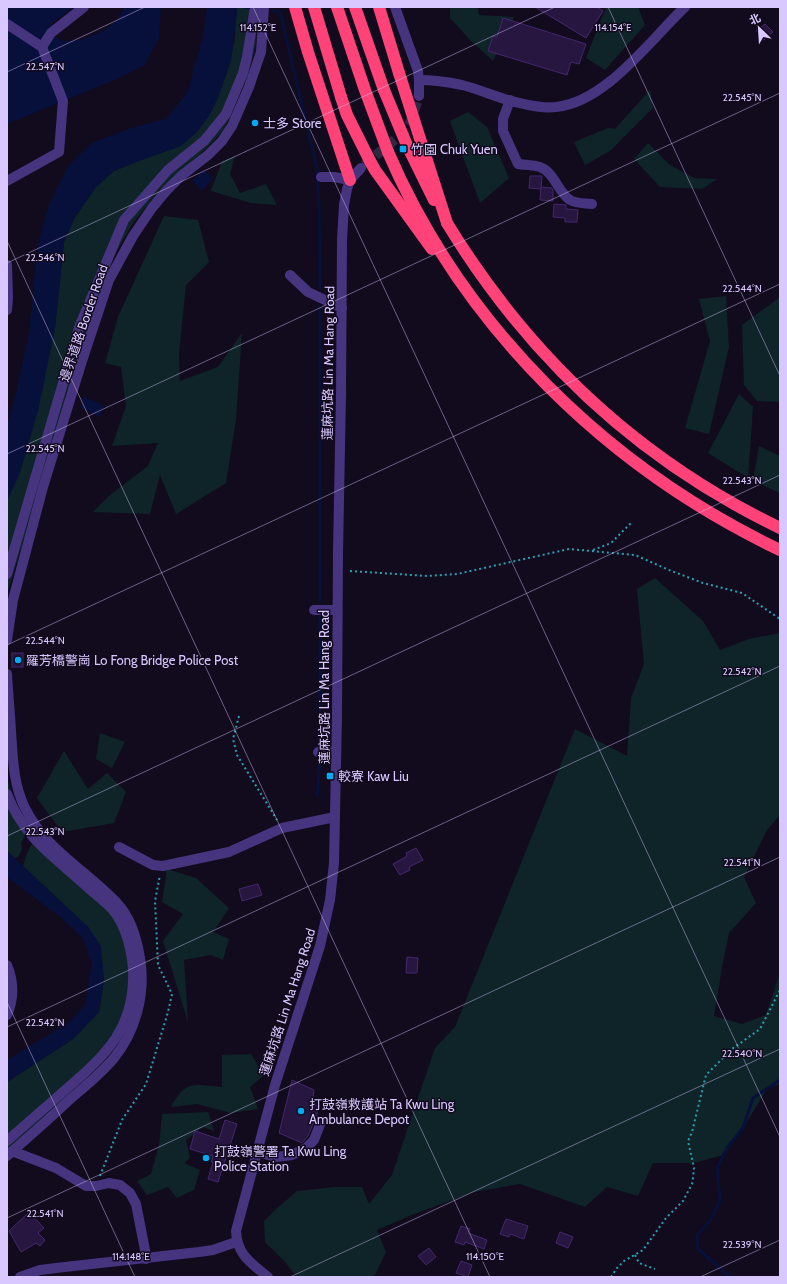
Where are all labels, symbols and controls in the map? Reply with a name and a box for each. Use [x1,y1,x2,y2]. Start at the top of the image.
north arrow [739,8,779,48]
text: 北 [747,10,763,28]
text: 114.152°E [240,21,277,34]
text: 114.154°E [595,21,632,34]
text: 22.547°N [26,60,64,73]
text: 22.545°N [722,91,762,104]
place label: 士多 Store [263,115,322,131]
marker: 士多 Store [250,118,260,128]
place label: 竹園 Chuk Yuen [411,141,498,157]
marker: 竹園 Chuk Yuen [398,144,408,154]
text: 22.546°N [25,251,65,264]
street label: 邊界道路 Border Road [55,262,111,384]
text: 22.544°N [722,282,762,295]
street label: 蓮麻坑路 Lin Ma Hang Road [319,286,337,440]
text: 22.545°N [25,442,65,455]
text: 22.543°N [722,474,762,487]
street label: 蓮麻坑路 Lin Ma Hang Road [316,610,332,764]
text: 22.544°N [25,634,65,647]
place label: 羅芳橋警崗 Lo Fong Bridge Police Post [26,652,239,668]
marker: 羅芳橋警崗 Lo Fong Bridge Police Post [13,655,23,665]
text: 22.542°N [723,665,761,678]
place label: 較寮 Kaw Liu [338,768,409,784]
marker: 較寮 Kaw Liu [325,771,335,781]
text: 22.543°N [25,825,65,838]
text: 22.541°N [724,856,760,869]
street label: 蓮麻坑路 Lin Ma Hang Road [256,926,318,1078]
text: 22.542°N [26,1016,64,1029]
text: 22.540°N [722,1047,762,1060]
place label: 打鼓嶺救護站 Ta Kwu Ling Ambulance Depot [309,1096,455,1127]
marker: 打鼓嶺救護站 Ta Kwu Ling Ambulance Depot [296,1106,306,1116]
place label: 打鼓嶺警署 Ta Kwu Ling Police Station [214,1143,347,1174]
marker: 打鼓嶺警署 Ta Kwu Ling Police Station [201,1153,211,1163]
text: 22.541°N [27,1207,63,1220]
text: 22.539°N [722,1238,762,1251]
text: 114.148°E [112,1250,150,1263]
text: 114.150°E [466,1250,505,1263]

